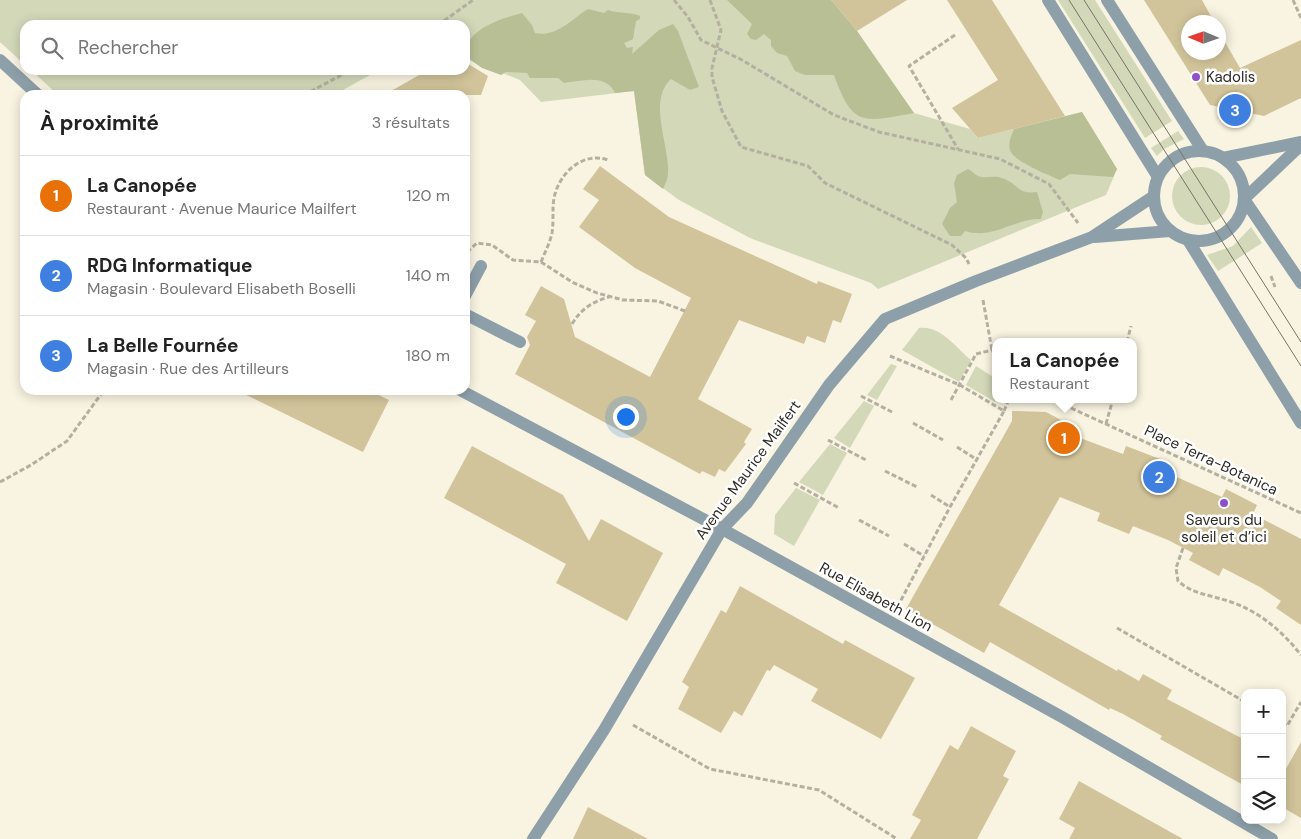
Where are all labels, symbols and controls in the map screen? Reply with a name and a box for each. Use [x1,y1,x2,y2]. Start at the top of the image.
north arrow [1181,15,1226,60]
search box [20,20,470,75]
icon: search [38,34,66,62]
text: Rechercher [78,35,178,60]
place label: Kadolis [1206,67,1255,87]
marker: Kadolis [1190,71,1202,83]
pin: 3 [1219,91,1251,129]
text: À proximité [40,109,159,137]
text: 3 résultats [372,112,450,133]
text: La Canopée [87,173,197,198]
text: 1 [53,185,59,206]
text: 120 m [406,185,450,206]
text: Restaurant · Avenue Maurice Mailfert [87,198,357,219]
text: RDG Informatique [87,253,253,278]
text: 2 [51,265,61,286]
text: 140 m [406,265,450,286]
text: Magasin · Boulevard Elisabeth Boselli [87,278,356,299]
text: La Belle Fournée [87,333,239,358]
popup [992,338,1137,403]
text: 3 [51,345,61,366]
text: 180 m [406,345,450,366]
text: La Canopée [1010,348,1120,373]
text: Magasin · Rue des Artilleurs [87,358,289,379]
text: Restaurant [1010,373,1090,394]
street label: Avenue Maurice Mailfert [691,396,805,543]
your location [613,404,639,430]
pin: 1 [1048,419,1080,457]
street label: Place Terra-Botanica [1141,420,1281,500]
pin: 2 [1143,458,1175,496]
marker: Saveurs du soleil et d’ici [1218,497,1230,509]
place label: Saveurs du soleil et d’ici [1181,510,1267,547]
street label: Rue Elisabeth Lion [816,558,936,636]
map controls [1241,689,1286,824]
button: + [1241,689,1286,734]
button: − [1241,734,1286,779]
button: layers [1241,779,1286,824]

